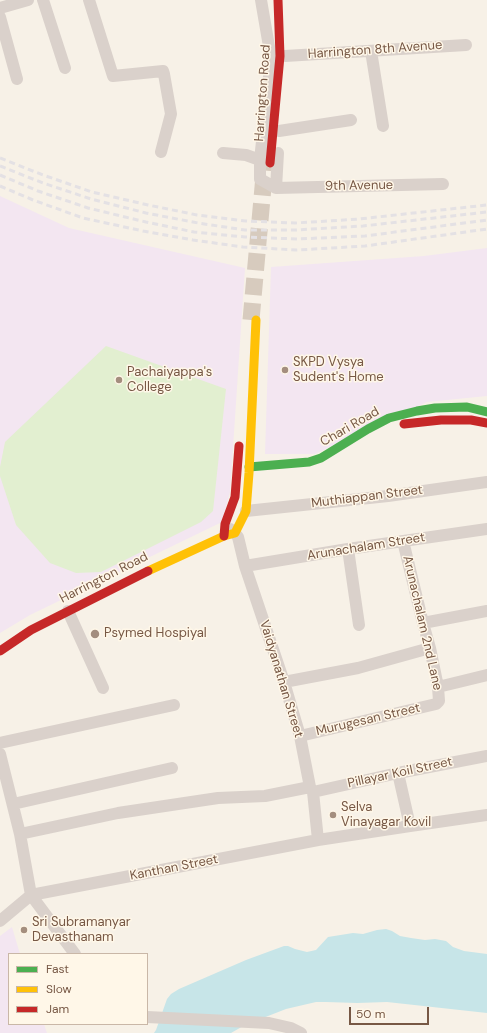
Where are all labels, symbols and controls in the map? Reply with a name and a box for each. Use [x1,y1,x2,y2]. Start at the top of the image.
street label: Harrington 8th Avenue [307,38,443,62]
street label: Harrington Road [252,44,274,142]
street label: 9th Avenue [325,178,393,194]
place label: SKPD Vysya Sudent's Home [293,355,384,386]
place label: Pachaiyappa's College [127,365,212,396]
marker: SKPD Vysya Sudent's Home [280,365,290,375]
marker: Pachaiyappa's College [114,375,124,385]
street label: Chari Road [318,404,382,450]
street label: Muthiappan Street [310,482,424,512]
street label: Arunachalam Street [306,530,426,564]
street label: Harrington Road [57,549,151,607]
street label: Arunachalam 2nd Lane [399,554,445,692]
street label: Vaidyanathan Street [256,618,306,740]
place label: Psymed Hospiyal [104,626,207,642]
marker: Psymed Hospiyal [89,628,101,640]
street label: Murugesan Street [314,700,422,740]
street label: Pillayar Koil Street [346,754,454,792]
place label: Selva Vinayagar Kovil [341,800,431,831]
marker: Selva Vinayagar Kovil [328,810,338,820]
street label: Kanthan Street [129,852,219,884]
place label: Sri Subramanyar Devasthanam [32,915,131,946]
marker: Sri Subramanyar Devasthanam [19,925,29,935]
legend [8,953,148,1025]
text: Fast [46,961,69,977]
text: Slow [46,981,72,997]
scale bar [351,999,431,1025]
text: Jam [46,1001,69,1017]
text: 50 m [356,1006,385,1022]

